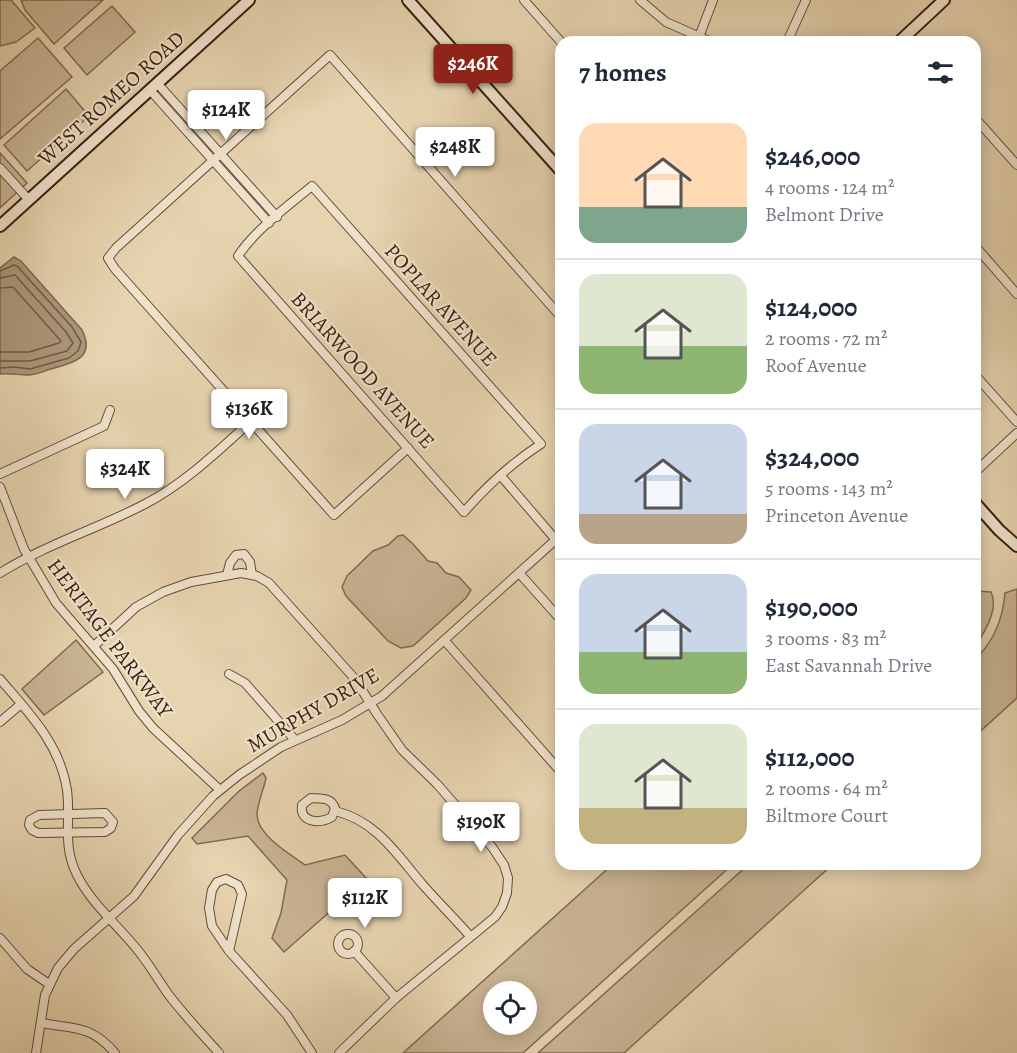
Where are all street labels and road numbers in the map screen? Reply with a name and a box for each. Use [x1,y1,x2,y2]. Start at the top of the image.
street label: WEST ROMEO ROAD [31,25,190,172]
street label: POPLAR AVENUE [378,237,504,373]
street label: BRIARWOOD AVENUE [285,285,441,455]
street label: HERITAGE PARKWAY [41,553,180,724]
street label: MURPHY DRIVE [242,661,384,759]

